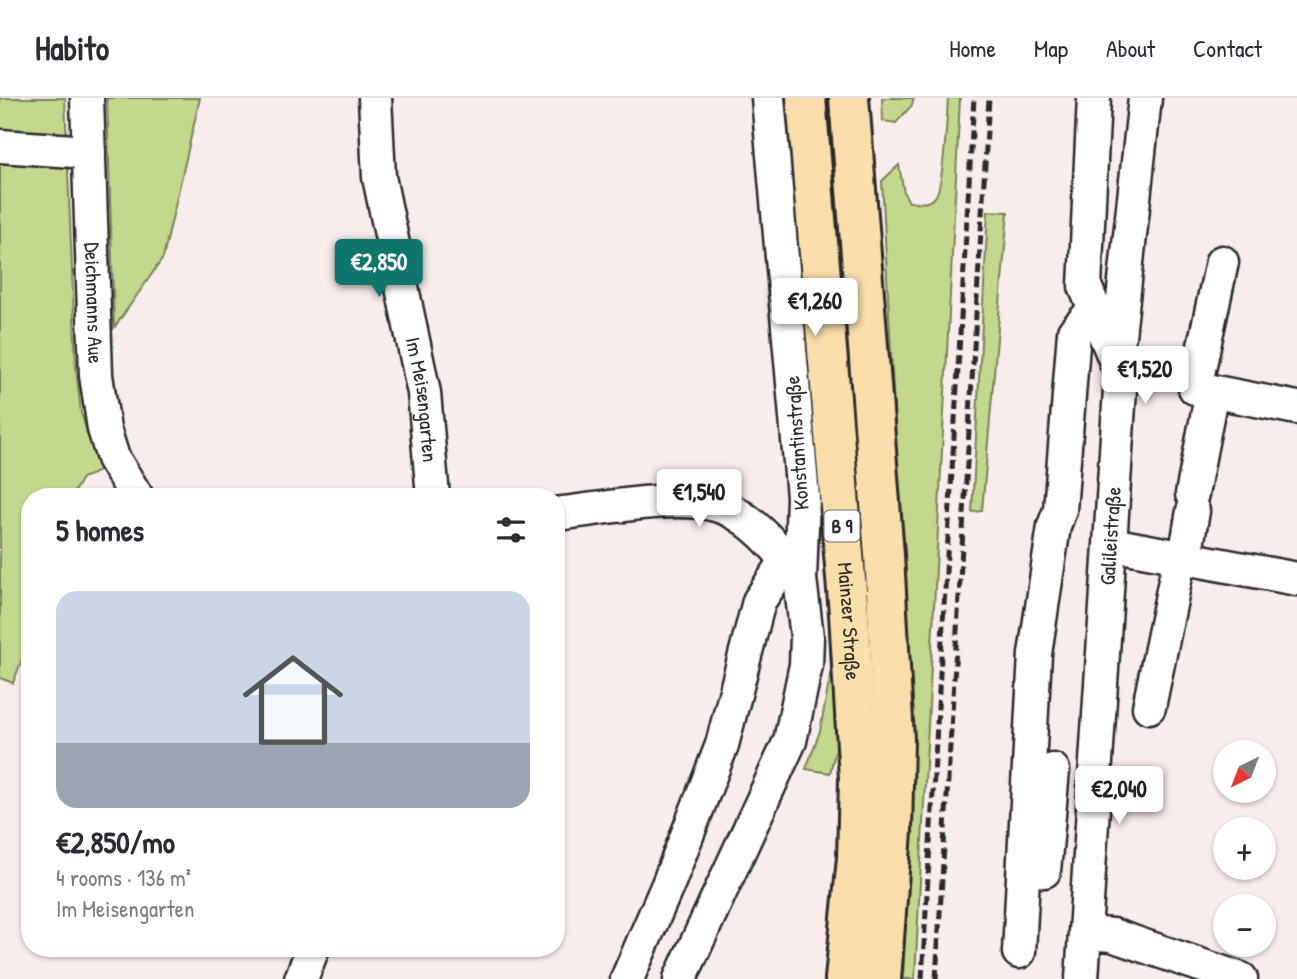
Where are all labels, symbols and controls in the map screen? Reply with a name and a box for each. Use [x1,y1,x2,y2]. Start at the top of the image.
text: Habito [35,26,109,70]
text: Home [949,32,996,64]
text: Map [1034,32,1068,64]
text: About [1106,32,1155,64]
text: Contact [1193,32,1262,64]
pin: €2,850 [322,240,436,299]
street label: Deichmanns Aue [78,242,111,364]
text: €2,850 [351,246,407,277]
pin: €1,260 [758,278,872,338]
text: €1,260 [788,285,842,316]
street label: Im Meisengarten [399,334,445,463]
pin: €1,520 [1088,346,1202,406]
text: €1,520 [1118,353,1172,384]
street label: Konstantinstraße [777,375,816,511]
pin: €1,540 [642,470,756,529]
text: €1,540 [673,476,725,507]
street label: Galileistraße [1092,486,1128,586]
text: 5 homes [56,510,144,550]
road number: B 9 [824,510,860,542]
icon: filters [492,511,530,549]
street label: Mainzer Straße [831,561,868,681]
icon: home [230,637,356,763]
north arrow [1213,740,1276,803]
map controls [1213,740,1276,957]
pin: €2,040 [1062,766,1176,826]
text: €2,040 [1091,773,1147,804]
button: + [1213,817,1276,880]
text: €2,850/mo [56,822,175,862]
text: 4 rooms · 136 m² [56,862,191,893]
text: Im Meisengarten [56,893,194,924]
button: − [1213,894,1276,957]

